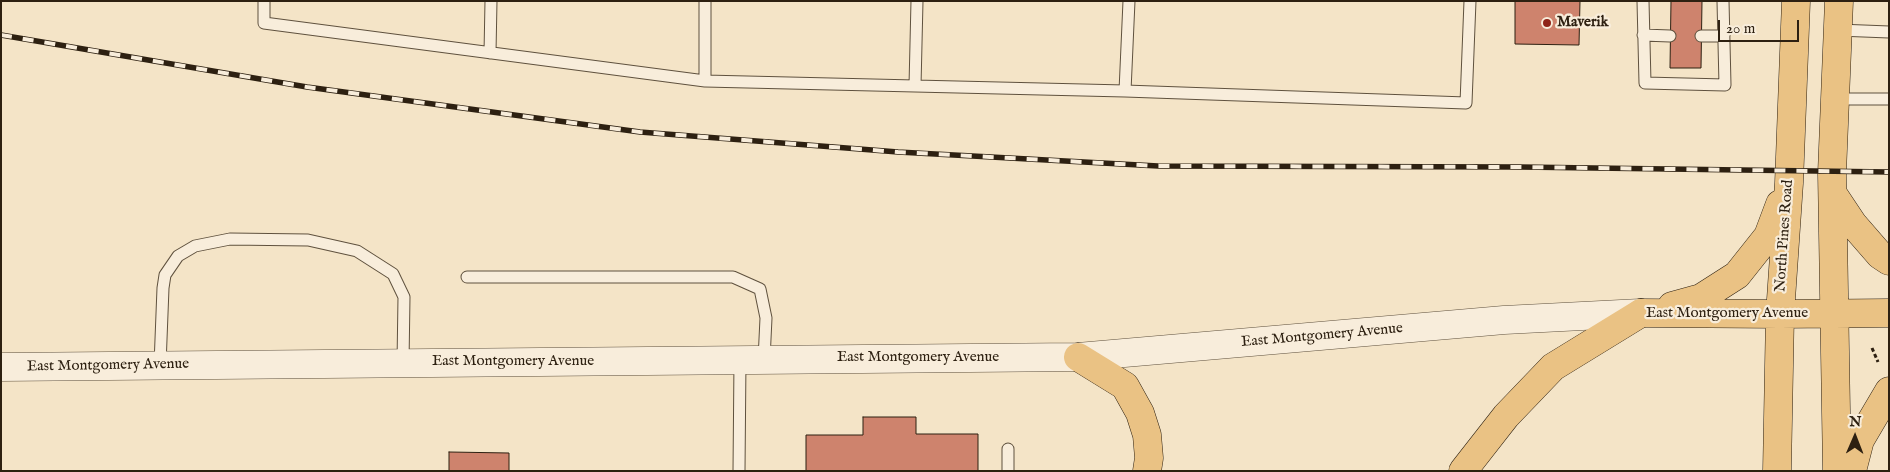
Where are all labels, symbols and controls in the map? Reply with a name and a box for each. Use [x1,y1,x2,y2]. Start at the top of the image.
scale bar [1720,10,1801,42]
place label: Maverik [1557,14,1608,32]
marker: Maverik [1541,17,1553,29]
text: 20 m [1726,19,1755,38]
street label: North Pines Road [1772,179,1798,293]
street label: East Montgomery Avenue [1646,305,1808,323]
street label: East Montgomery Avenue [1240,320,1404,352]
street label: East Montgomery Avenue [837,349,999,367]
street label: East Montgomery Avenue [432,353,594,371]
street label: East Montgomery Avenue [27,356,189,376]
north arrow [1830,412,1880,462]
text: N [1849,413,1861,431]

